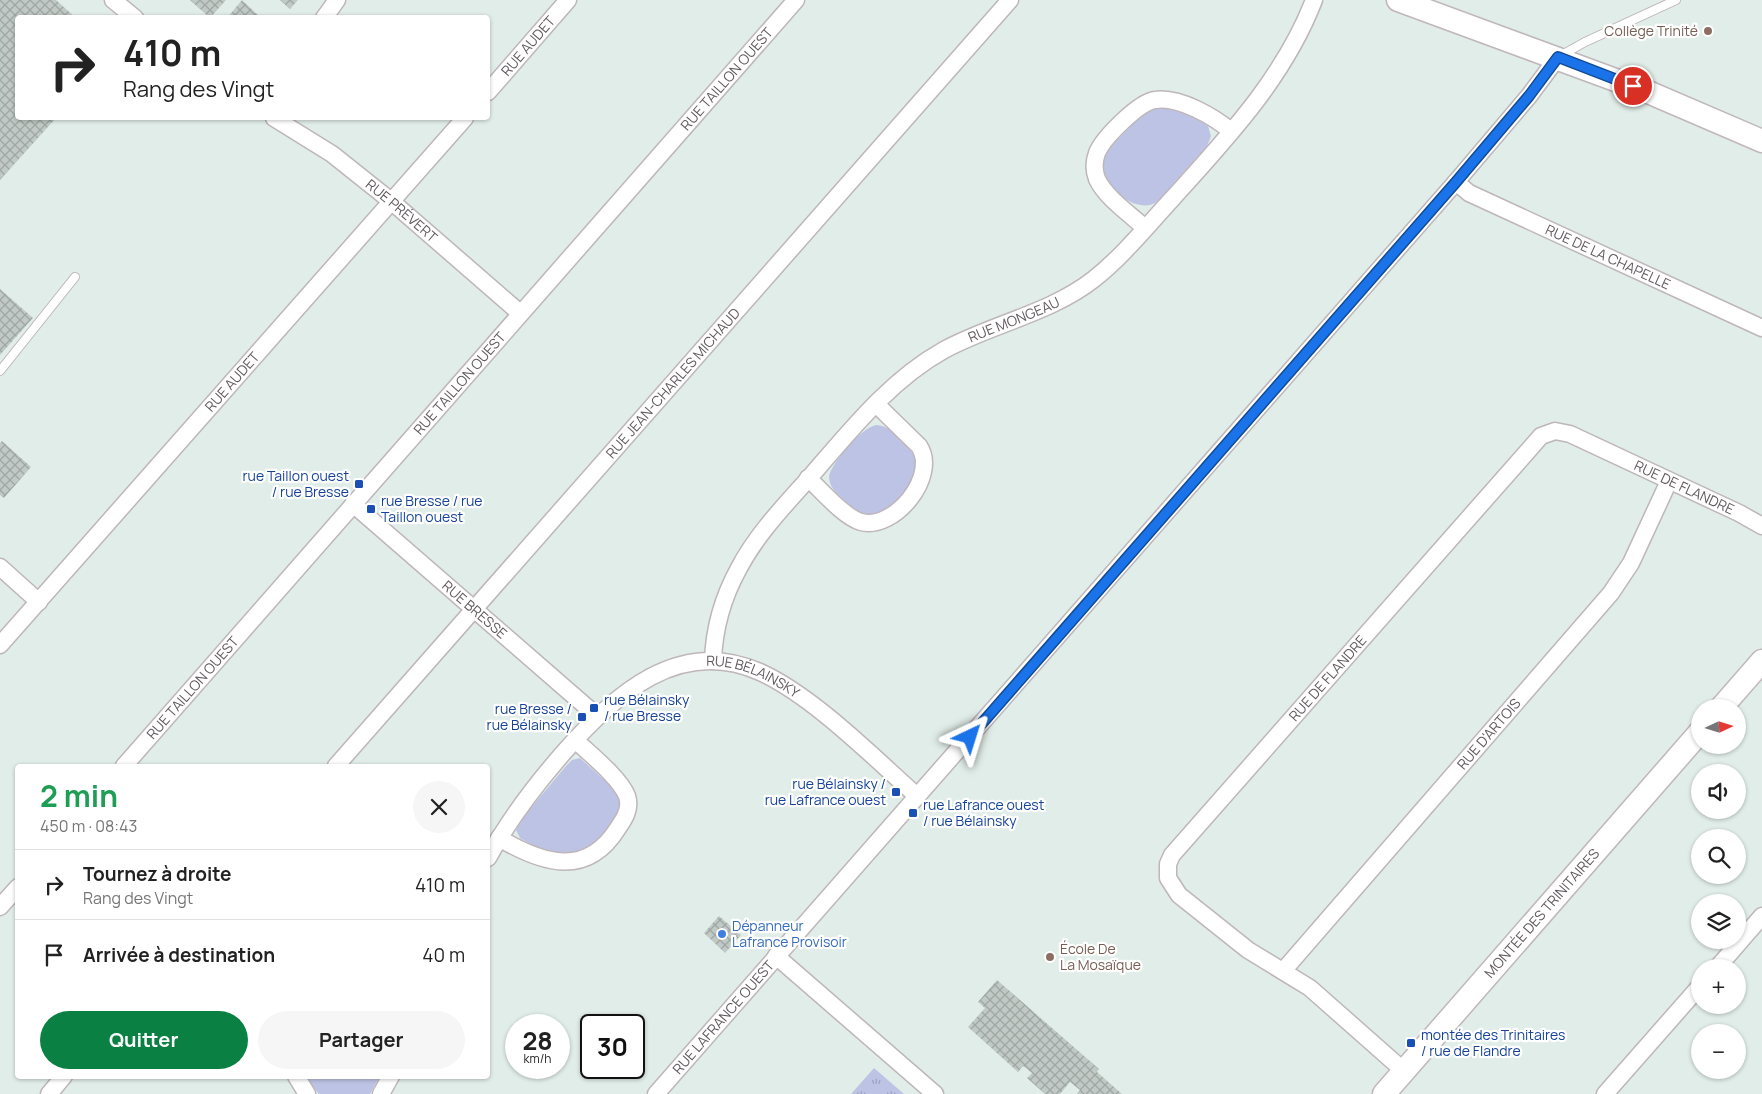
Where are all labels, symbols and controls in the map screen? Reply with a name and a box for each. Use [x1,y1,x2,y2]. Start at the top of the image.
street label: RUE AUDET [496,11,559,80]
place label: Collège Trinité [1604,21,1698,40]
street label: RUE TAILLON OUEST [676,23,777,134]
marker: Collège Trinité [1702,25,1714,37]
text: 410 m [123,29,221,77]
icon: right [40,35,105,100]
pin [1612,65,1654,107]
icon: arrive [1619,72,1647,100]
text: Rang des Vingt [123,74,274,104]
street label: RUE PRÉVERT [362,175,442,247]
street label: RUE DE LA CHAPELLE [1543,220,1674,294]
street label: RUE MONGEAU [965,292,1063,346]
street label: RUE JEAN-CHARLES MICHAUD [601,304,744,462]
street label: RUE TAILLON OUEST [409,327,510,438]
street label: RUE AUDET [200,347,264,415]
street label: RUE DE FLANDRE [1631,455,1738,519]
place label: rue Taillon ouest / rue Bresse [243,466,349,501]
marker: rue Taillon ouest / rue Bresse [353,478,365,490]
place label: rue Bresse / rue Taillon ouest [381,491,482,526]
marker: rue Bresse / rue Taillon ouest [365,503,377,515]
street label: RUE BRESSE [438,576,511,643]
street label: RUE DE FLANDRE [1284,631,1370,725]
street label: RUE TAILLON OUEST [142,632,243,743]
street label: RUE BÉLAINSKY [706,651,804,702]
place label: rue Bélainsky / rue Bresse [604,690,690,725]
street label: RUE D'ARTOIS [1452,694,1525,773]
place label: rue Bresse / rue Bélainsky [487,699,573,734]
north arrow [1691,699,1746,754]
map controls [1691,699,1746,1079]
marker: rue Bélainsky / rue Bresse [588,702,600,714]
position arrow [943,710,995,762]
marker: rue Bresse / rue Bélainsky [576,711,588,723]
button: sound [1691,764,1746,819]
place label: rue Bélainsky / rue Lafrance ouest [765,774,886,809]
text: 2 min [40,775,118,816]
button: close [413,781,465,833]
marker: rue Bélainsky / rue Lafrance ouest [890,786,902,798]
place label: rue Lafrance ouest / rue Bélainsky [923,795,1045,830]
marker: rue Lafrance ouest / rue Bélainsky [907,807,919,819]
text: 450 m · 08:43 [40,815,137,837]
button: search [1691,829,1746,884]
street label: MONTÉE DES TRINITAIRES [1480,844,1603,982]
text: Tournez à droite [83,861,231,887]
icon: right [40,871,68,899]
text: 410 m [415,872,465,898]
text: Rang des Vingt [83,887,193,909]
button: layers [1691,894,1746,949]
place label: Dépanneur Lafrance Provisoir [732,916,847,951]
marker: Dépanneur Lafrance Provisoir [716,928,728,940]
place label: École De La Mosaïque [1060,939,1141,974]
icon: arrive [40,941,68,969]
text: Arrivée à destination [83,942,275,968]
text: 40 m [422,942,465,968]
marker: École De La Mosaïque [1044,951,1056,963]
street label: RUE LAFRANCE OUEST [668,956,778,1078]
button: + [1691,959,1746,1014]
button: Quitter [40,1011,248,1069]
button: Partager [258,1011,465,1069]
speed limit sign: 30 [580,1014,645,1079]
text: 28 [522,1023,553,1058]
button: − [1691,1024,1746,1079]
place label: montée des Trinitaires / rue de Flandre [1421,1025,1565,1060]
marker: montée des Trinitaires / rue de Flandre [1405,1037,1417,1049]
text: km/h [524,1050,551,1067]

